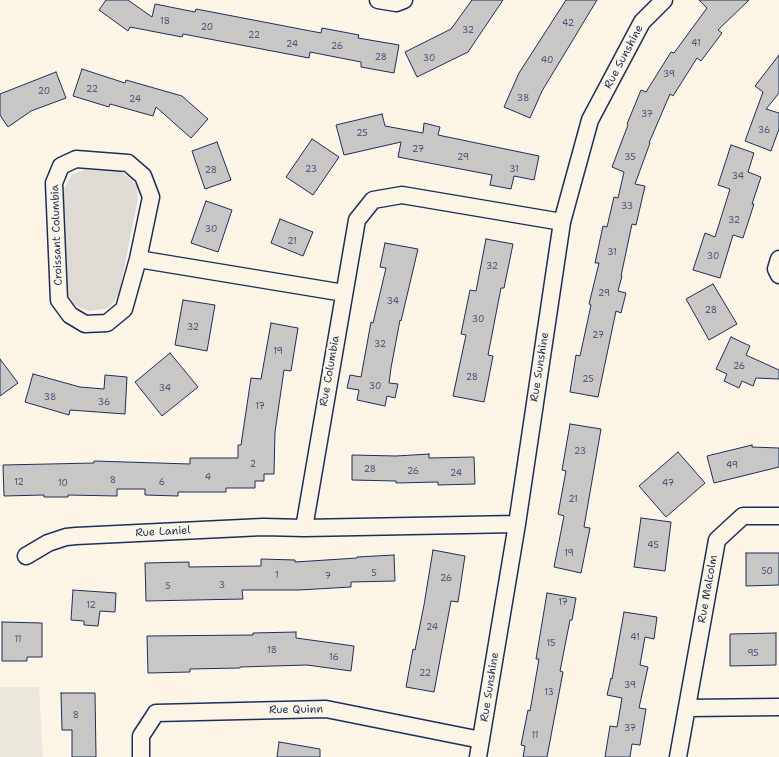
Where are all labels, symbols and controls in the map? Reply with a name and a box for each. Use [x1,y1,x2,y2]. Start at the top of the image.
house number: 18 [160,17,170,27]
house number: 42 [562,19,574,29]
house number: 20 [201,23,213,33]
street label: Rue Sunshine [602,23,646,91]
house number: 32 [462,26,474,36]
house number: 22 [248,31,260,41]
house number: 41 [691,39,701,49]
house number: 24 [286,40,298,50]
house number: 26 [331,42,343,52]
house number: 28 [375,53,387,63]
house number: 30 [423,54,435,64]
house number: 40 [541,56,553,66]
house number: 39 [663,70,675,80]
house number: 22 [86,85,98,95]
house number: 20 [38,87,50,97]
house number: 38 [517,94,529,104]
house number: 24 [129,95,141,105]
house number: 37 [641,110,653,120]
house number: 36 [758,126,770,136]
house number: 25 [356,129,368,139]
house number: 27 [412,145,424,155]
house number: 29 [457,153,469,163]
house number: 35 [624,153,636,163]
house number: 23 [305,165,317,175]
house number: 31 [509,165,519,175]
house number: 28 [205,166,217,176]
house number: 34 [732,172,744,182]
street label: Croissant Columbia [49,184,65,286]
house number: 33 [621,202,633,212]
house number: 32 [728,216,740,226]
house number: 30 [205,225,217,235]
house number: 21 [287,237,297,247]
house number: 31 [607,248,617,258]
house number: 30 [707,252,719,262]
house number: 32 [486,262,498,272]
house number: 29 [598,289,610,299]
house number: 34 [387,297,399,307]
house number: 28 [705,306,717,316]
house number: 30 [472,315,484,325]
house number: 32 [187,323,199,333]
street label: Rue Sunshine [528,331,552,403]
house number: 27 [592,331,604,341]
street label: Rue Columbia [317,335,343,407]
house number: 32 [374,340,386,350]
house number: 19 [273,347,283,357]
house number: 26 [733,362,745,372]
house number: 28 [466,373,478,383]
house number: 25 [582,375,594,385]
house number: 30 [369,382,381,392]
house number: 34 [159,384,171,394]
house number: 38 [44,393,56,403]
house number: 36 [98,398,110,408]
house number: 17 [255,402,265,412]
house number: 23 [574,447,586,457]
house number: 2 [250,460,256,470]
house number: 49 [726,461,738,471]
house number: 28 [364,465,376,475]
house number: 26 [407,467,419,477]
house number: 24 [450,469,462,479]
house number: 4 [205,473,211,483]
house number: 8 [110,476,116,486]
house number: 12 [14,478,24,488]
house number: 6 [159,478,165,488]
house number: 10 [58,479,68,489]
house number: 47 [662,479,674,489]
house number: 21 [568,495,578,505]
street label: Rue Laniel [135,524,191,540]
house number: 45 [647,541,659,551]
house number: 19 [564,549,574,559]
street label: Rue Malcolm [696,554,720,624]
house number: 50 [761,567,773,577]
house number: 5 [371,569,377,579]
house number: 1 [275,571,279,581]
house number: 7 [325,572,331,582]
house number: 26 [440,574,452,584]
house number: 3 [219,581,225,591]
house number: 5 [165,582,171,592]
house number: 17 [558,598,568,608]
house number: 12 [86,601,96,611]
house number: 24 [426,623,438,633]
house number: 41 [630,633,640,643]
house number: 11 [14,635,22,645]
house number: 15 [546,639,556,649]
house number: 18 [267,646,277,656]
house number: 95 [747,649,759,659]
street label: Rue Sunshine [478,651,502,723]
house number: 16 [329,653,339,663]
house number: 22 [419,669,431,679]
house number: 39 [624,681,636,691]
house number: 13 [544,688,554,698]
street label: Rue Quinn [269,703,323,717]
house number: 8 [73,711,79,721]
house number: 37 [624,724,636,734]
house number: 11 [531,731,539,741]

